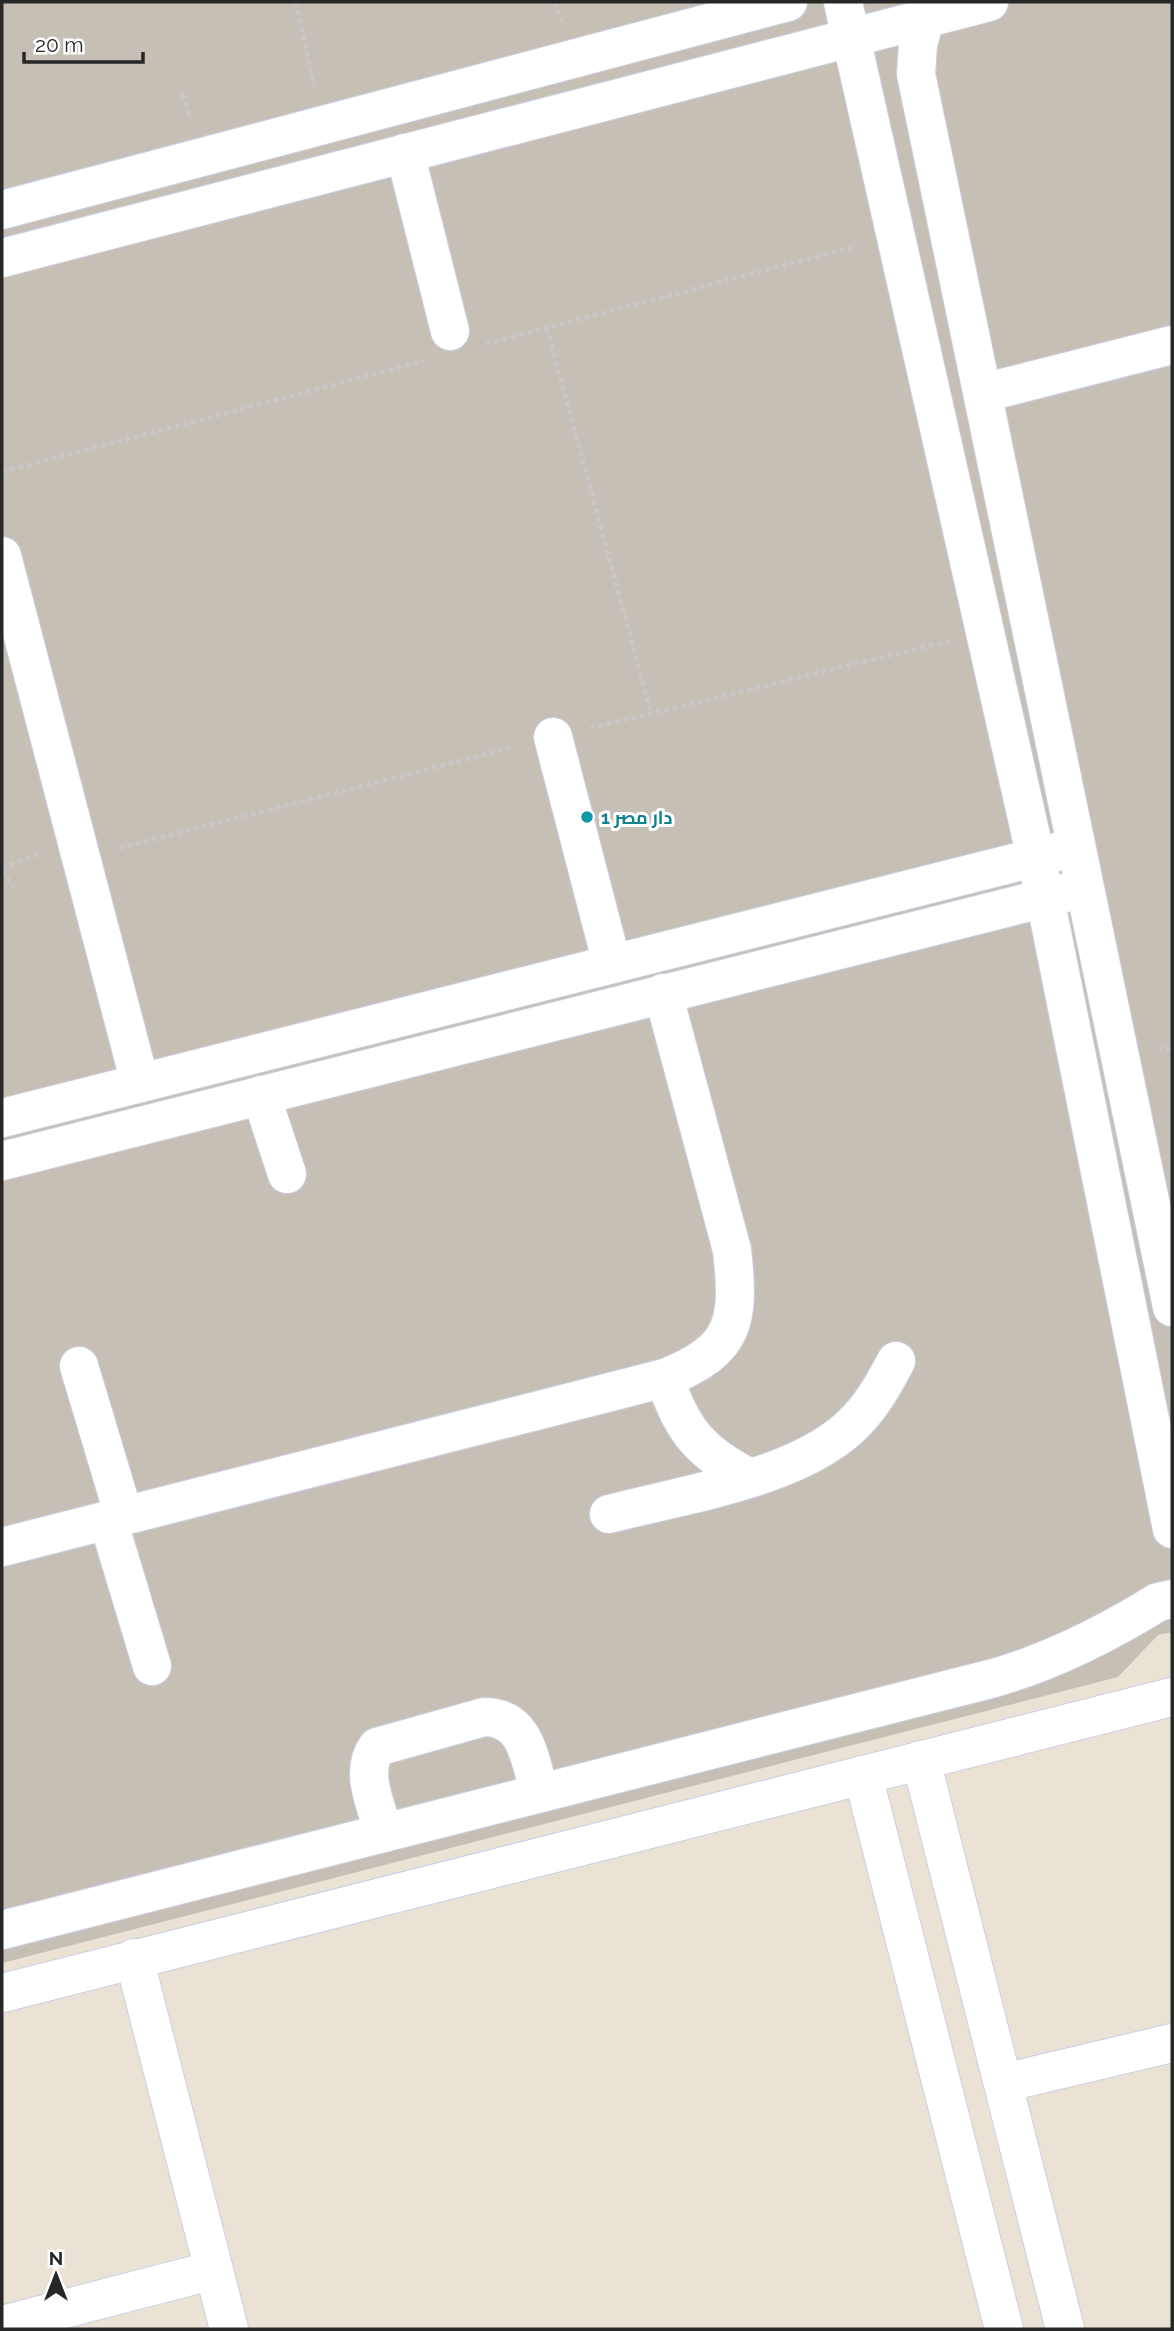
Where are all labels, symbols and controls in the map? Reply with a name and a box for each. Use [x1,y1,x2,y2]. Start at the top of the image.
scale bar [24,21,144,65]
text: 20 m [35,32,83,57]
place label: دار مصر 1 [601,807,672,829]
marker: دار مصر 1 [579,809,595,825]
north arrow [21,2240,91,2310]
text: N [49,2247,63,2269]

